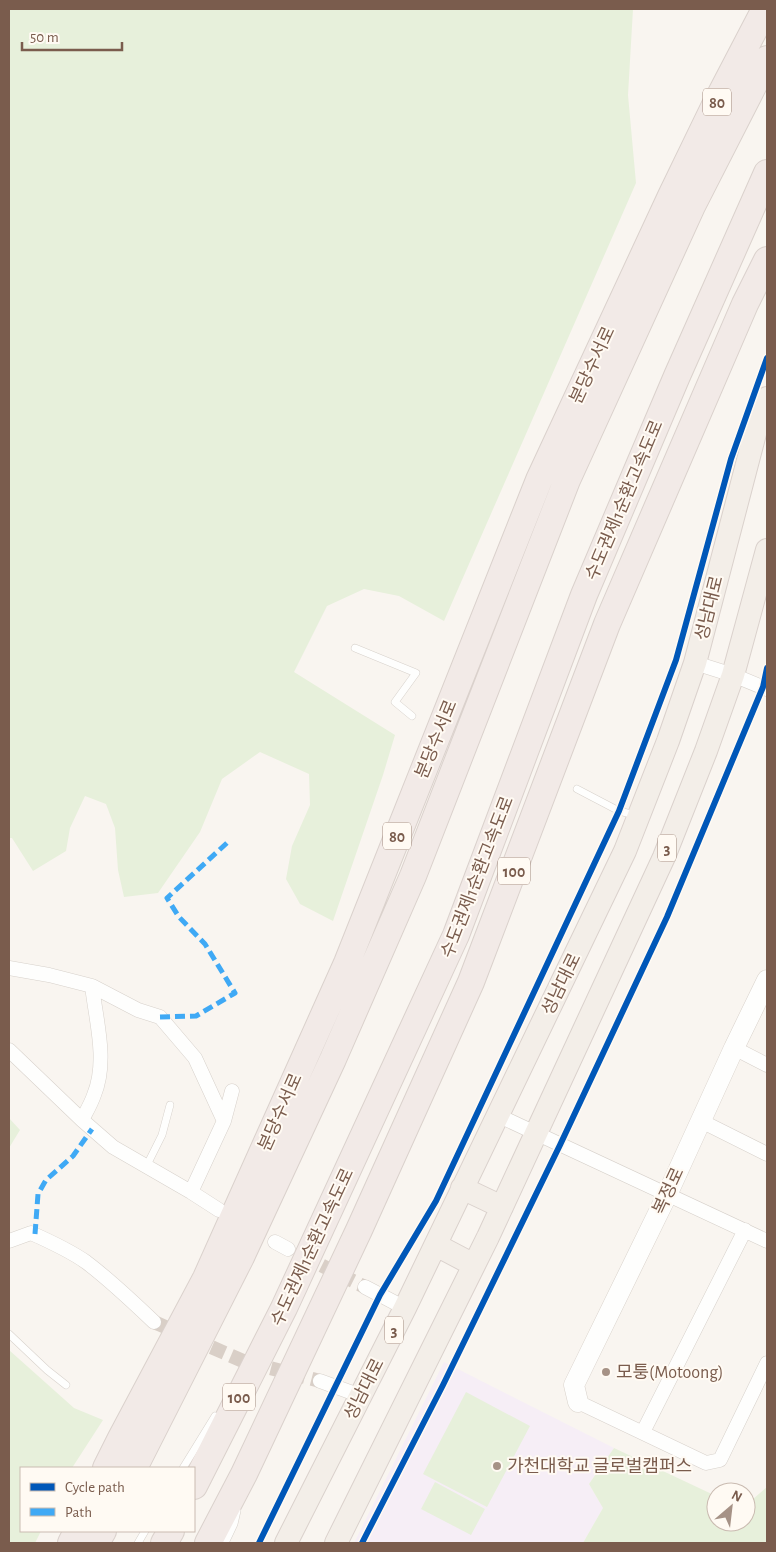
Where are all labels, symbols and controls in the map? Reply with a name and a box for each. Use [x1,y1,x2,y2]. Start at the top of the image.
scale bar [22,20,122,52]
text: 50 m [30,30,59,45]
road number: 80 [703,88,731,115]
street label: 분당수서로 [565,323,619,407]
street label: 수도권제1순환고속도로 [581,417,667,583]
street label: 성남대로 [692,574,727,643]
street label: 분당수서로 [411,697,461,781]
street label: 수도권제1순환고속도로 [437,793,517,961]
road number: 80 [383,822,411,849]
road number: 3 [658,834,676,861]
road number: 100 [498,858,530,884]
street label: 성남대로 [538,950,585,1018]
street label: 분당수서로 [254,1070,306,1154]
street label: 복정로 [648,1164,688,1218]
street label: 수도권제1순환고속도로 [267,1165,357,1329]
road number: 3 [385,1316,403,1344]
street label: 성남대로 [341,1355,388,1423]
place label: 모퉁(Motoong) [616,1363,724,1382]
marker: 모퉁(Motoong) [600,1366,612,1378]
road number: 100 [223,1384,255,1410]
place label: 가천대학교 글로벌캠퍼스 [507,1456,692,1476]
marker: 가천대학교 글로벌캠퍼스 [491,1460,503,1472]
legend [20,1467,195,1532]
text: Cycle path [65,1480,125,1495]
north arrow [706,1482,756,1532]
text: N [729,1488,744,1505]
text: Path [65,1505,92,1520]

